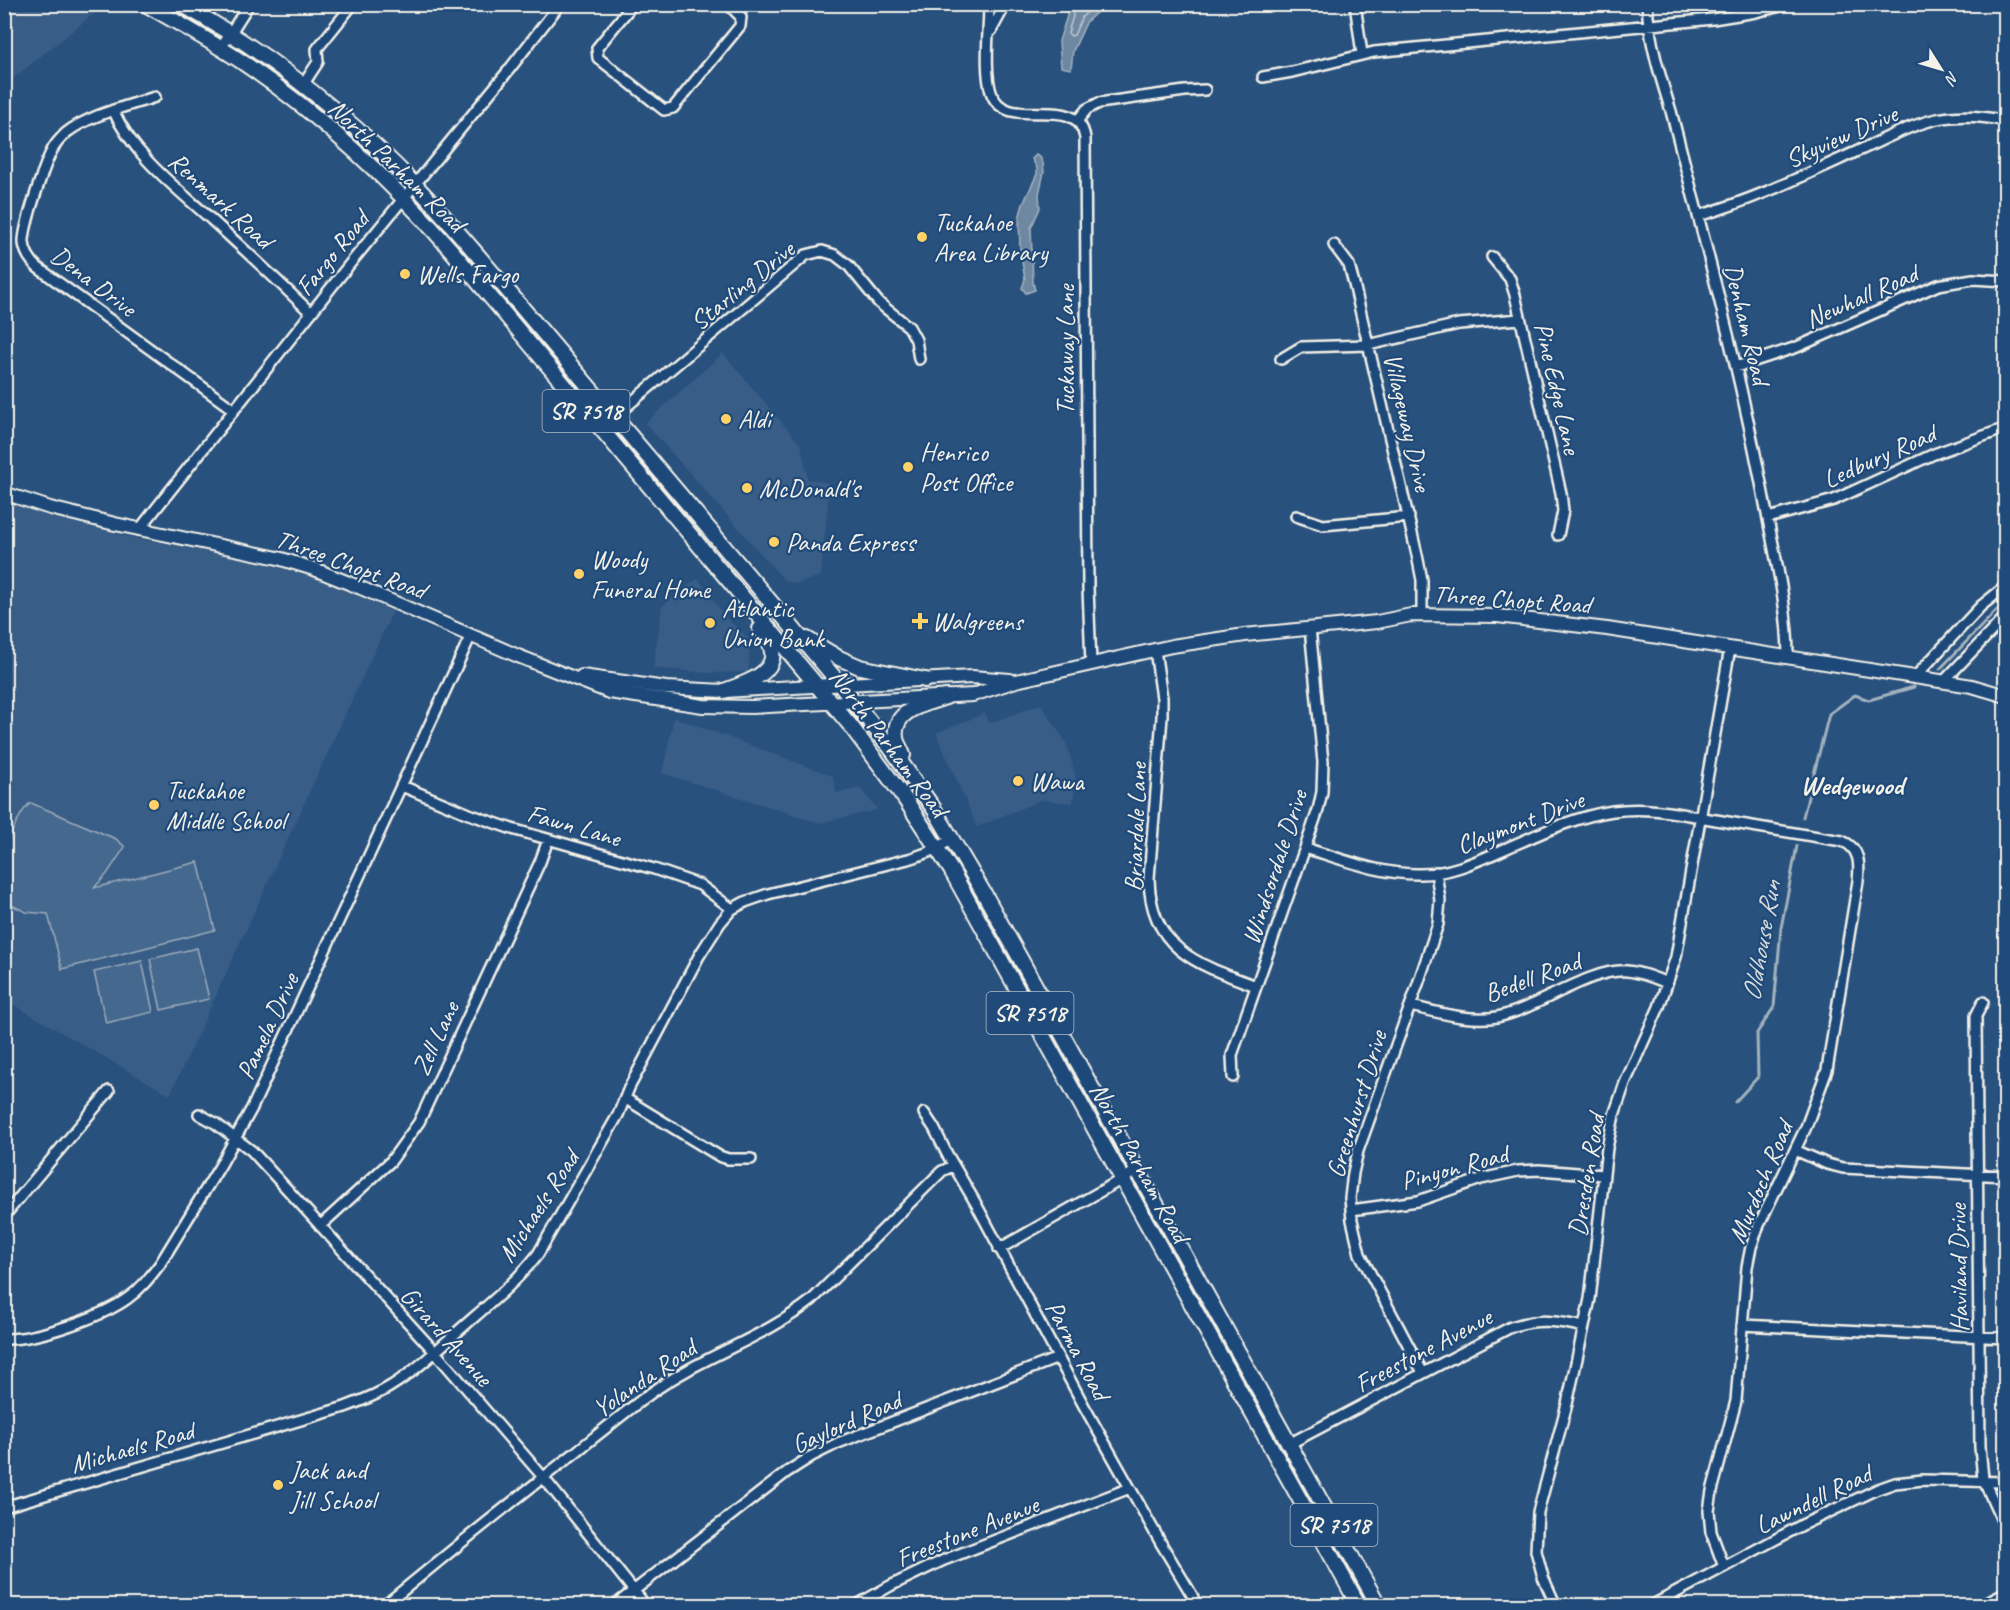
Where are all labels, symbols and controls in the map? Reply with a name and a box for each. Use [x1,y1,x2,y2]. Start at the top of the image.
north arrow [1911,39,1971,99]
text: N [1939,67,1963,90]
street label: North Parham Road [321,92,475,242]
street label: Skyview Drive [1780,96,1905,176]
street label: Renmark Road [161,145,283,259]
street label: Fargo Road [288,201,379,303]
place label: Tuckahoe Area Library [934,206,1050,269]
marker: Tuckahoe Area Library [915,230,929,244]
street label: Starling Drive [683,232,803,338]
street label: Dena Drive [44,239,145,326]
street label: Newhall Road [1800,256,1926,336]
place label: Wells Fargo [417,258,520,291]
street label: Denham Road [1716,260,1778,391]
marker: Wells Fargo [398,267,412,281]
street label: Tuckaway Lane [1049,283,1082,415]
street label: Pine Edge Lane [1526,319,1589,459]
street label: Villageway Drive [1376,350,1440,496]
road number: SR 7518 [542,390,630,432]
place label: Aldi [738,403,774,436]
marker: Aldi [719,412,733,426]
street label: Ledbury Road [1818,416,1944,496]
place label: Henrico Post Office [920,436,1015,499]
marker: Henrico Post Office [901,460,915,474]
place label: McDonald's [759,472,862,505]
marker: McDonald's [740,481,754,495]
street label: Three Chopt Road [271,522,434,608]
place label: Panda Express [786,526,917,559]
marker: Panda Express [767,535,781,549]
place label: Woody Funeral Home [591,543,711,606]
marker: Woody Funeral Home [572,567,586,581]
street label: Three Chopt Road [1432,578,1596,622]
place label: Atlantic Union Bank [722,592,826,655]
place label: Walgreens [932,605,1025,638]
marker: Walgreens [913,614,927,628]
marker: Atlantic Union Bank [703,616,717,630]
street label: North Parham Road [822,661,958,826]
street label: Briardale Lane [1117,760,1154,892]
place label: Wawa [1030,765,1085,798]
district label: Wedgewood [1801,768,1908,802]
place label: Tuckahoe Middle School [166,774,290,837]
marker: Wawa [1011,774,1025,788]
street label: Claymont Drive [1452,782,1591,862]
street label: Windsordale Drive [1234,784,1315,948]
street label: Fawn Lane [524,796,626,855]
marker: Tuckahoe Middle School [147,798,161,812]
water label: Oldhouse Run [1734,876,1789,1004]
street label: Bedell Road [1479,944,1588,1010]
street label: Pamela Drive [229,966,307,1085]
road number: SR 7518 [986,992,1074,1034]
street label: Zell Lane [404,995,468,1081]
street label: Greenhurst Drive [1318,1025,1395,1182]
street label: North Parham Road [1082,1076,1199,1251]
street label: Dresden Road [1561,1108,1613,1238]
street label: Murdoch Road [1720,1113,1802,1248]
street label: Pinyon Road [1397,1136,1515,1198]
street label: Michaels Road [490,1141,589,1268]
street label: Haviland Drive [1941,1202,1976,1333]
street label: Girard Avenue [393,1280,501,1394]
street label: Parma Road [1038,1295,1119,1409]
street label: Freestone Avenue [1349,1299,1500,1400]
street label: Yolanda Road [586,1330,706,1425]
street label: Gaylord Road [786,1382,909,1461]
street label: Michaels Road [67,1413,201,1481]
place label: Jack and Jill School [288,1454,380,1517]
street label: Lawndell Road [1750,1455,1880,1542]
marker: Jack and Jill School [271,1478,285,1492]
street label: Freestone Avenue [891,1487,1046,1575]
road number: SR 7518 [1290,1504,1378,1546]

